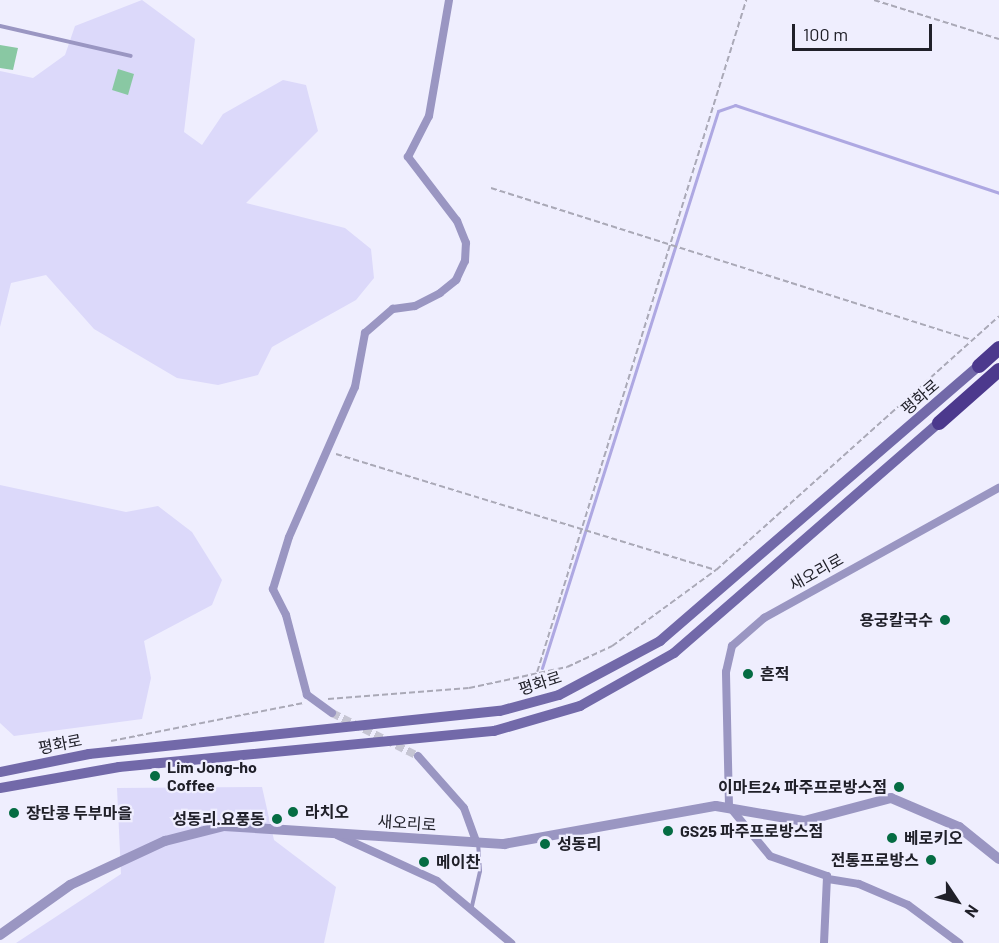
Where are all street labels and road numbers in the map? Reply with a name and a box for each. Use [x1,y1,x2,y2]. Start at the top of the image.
street label: 평화로 [897,375,943,419]
street label: 새오리로 [786,549,846,595]
street label: 평화로 [516,667,564,699]
street label: 평화로 [36,730,84,758]
street label: 새오리로 [377,811,437,835]

